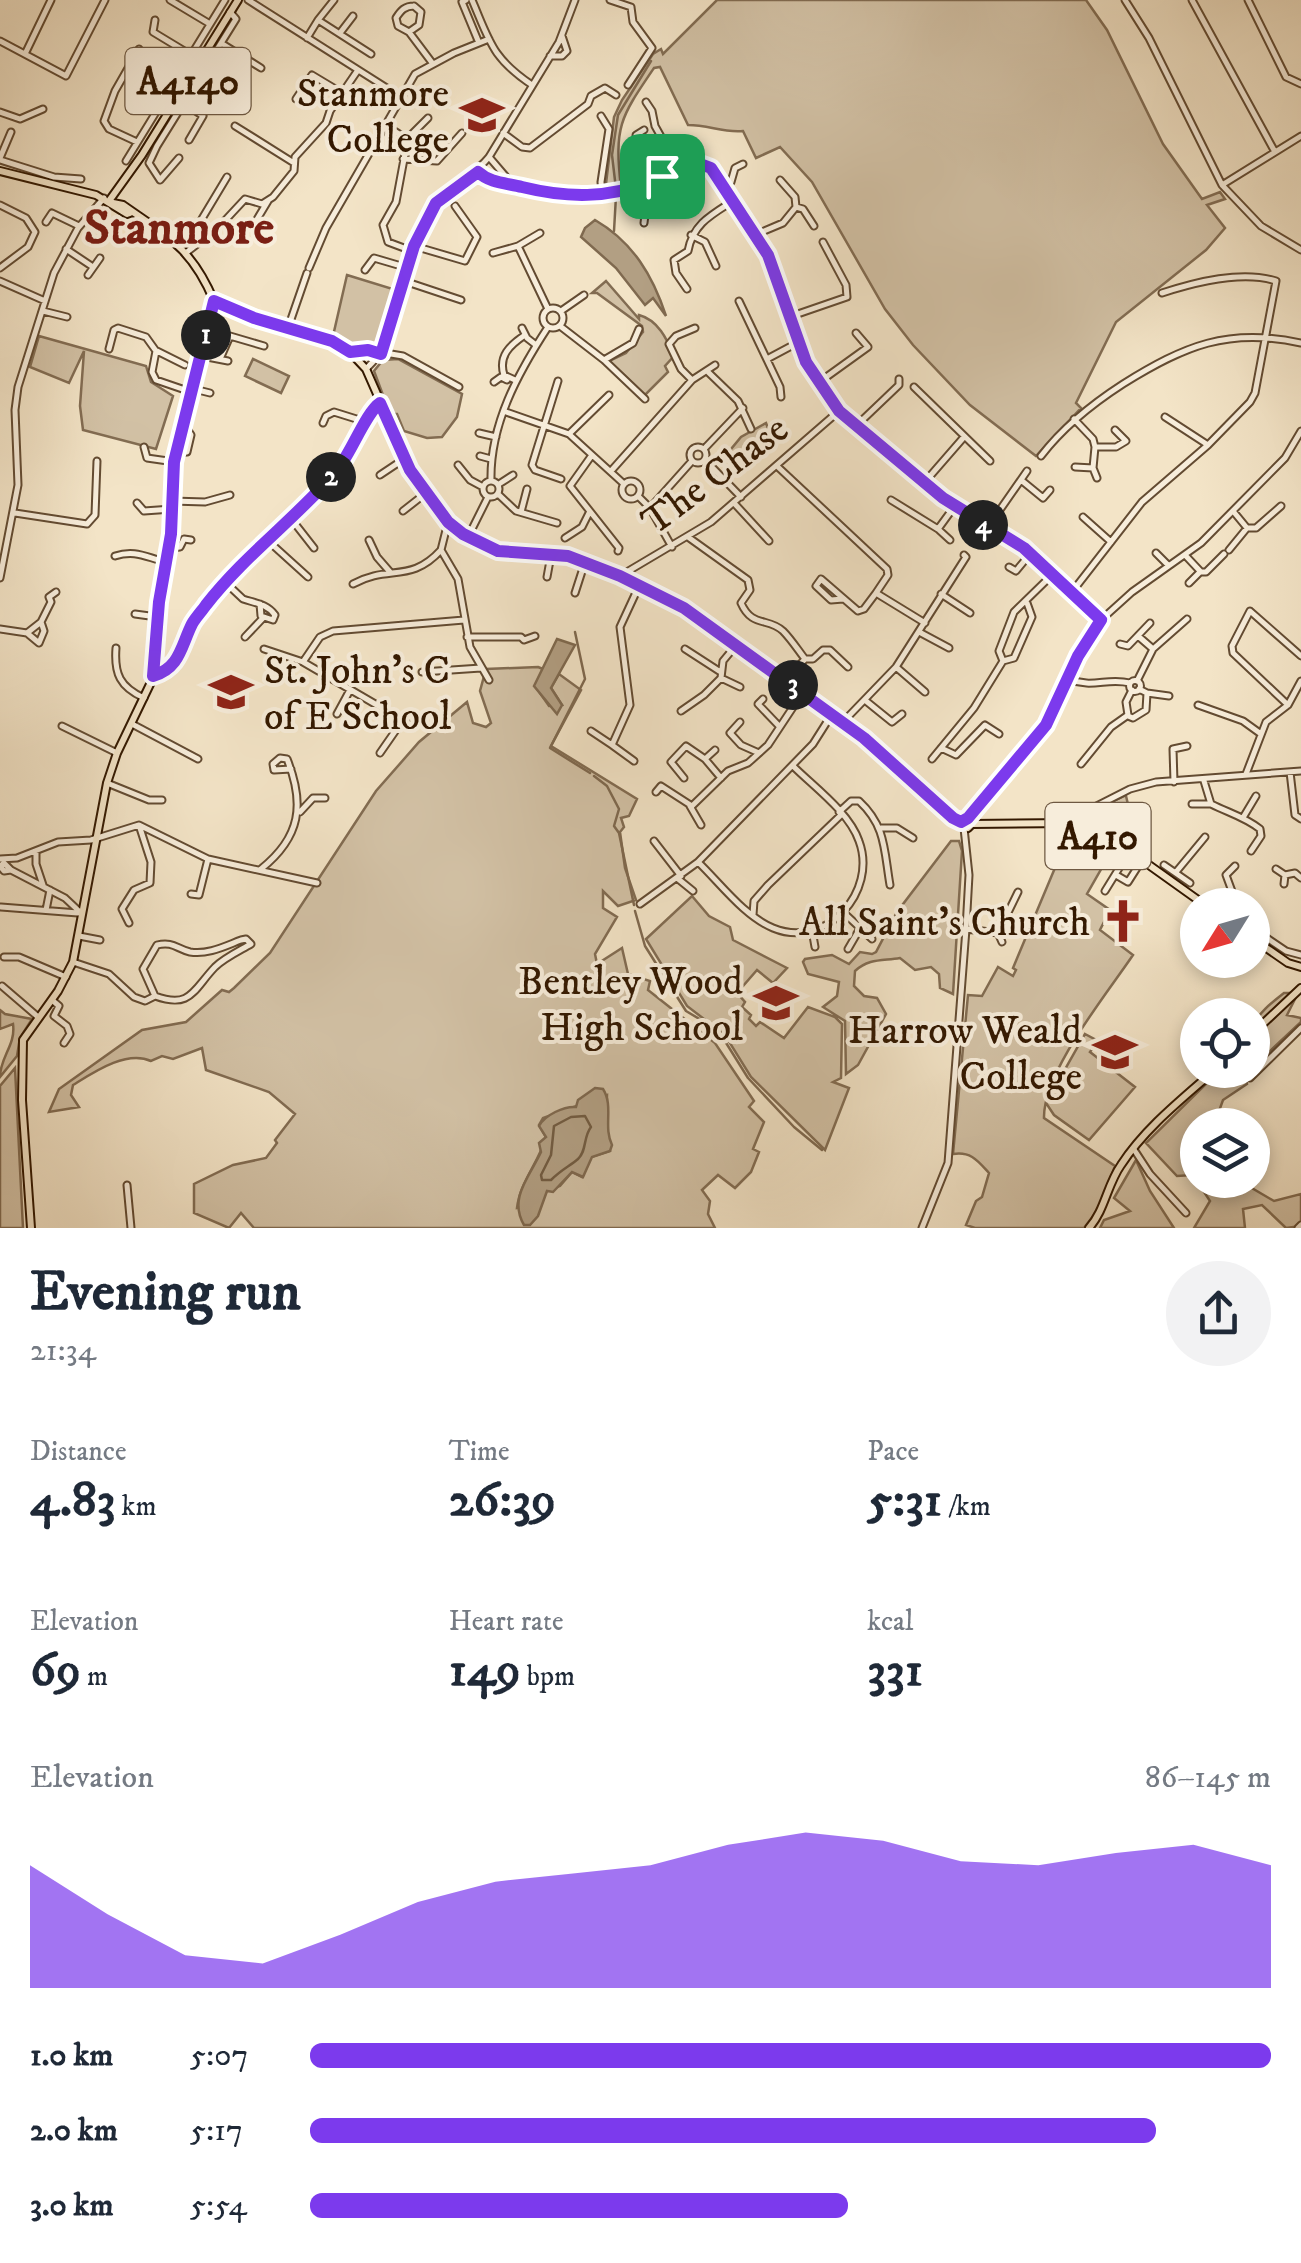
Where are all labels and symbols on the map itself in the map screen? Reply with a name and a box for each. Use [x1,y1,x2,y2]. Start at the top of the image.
road number: A4140 [126,48,250,114]
place label: Stanmore College [297,70,449,166]
school or university icon: Stanmore College [458,91,506,139]
pin [620,134,705,219]
district label: Stanmore [84,197,275,260]
pin: 1 [181,310,231,360]
street label: The Chase [633,405,799,548]
pin: 2 [306,452,356,502]
pin: 4 [958,500,1008,550]
place label: St. John's C of E School [264,647,451,743]
pin: 3 [768,660,818,710]
school or university icon: St. John's C of E School [207,668,255,716]
road number: A410 [1046,803,1150,869]
north arrow [1180,888,1270,978]
church icon: All Saint's Church [1099,897,1147,945]
place label: All Saint's Church [799,899,1090,949]
place label: Bentley Wood High School [518,958,743,1054]
school or university icon: Bentley Wood High School [752,979,800,1027]
place label: Harrow Weald College [848,1007,1082,1103]
school or university icon: Harrow Weald College [1091,1028,1139,1076]

